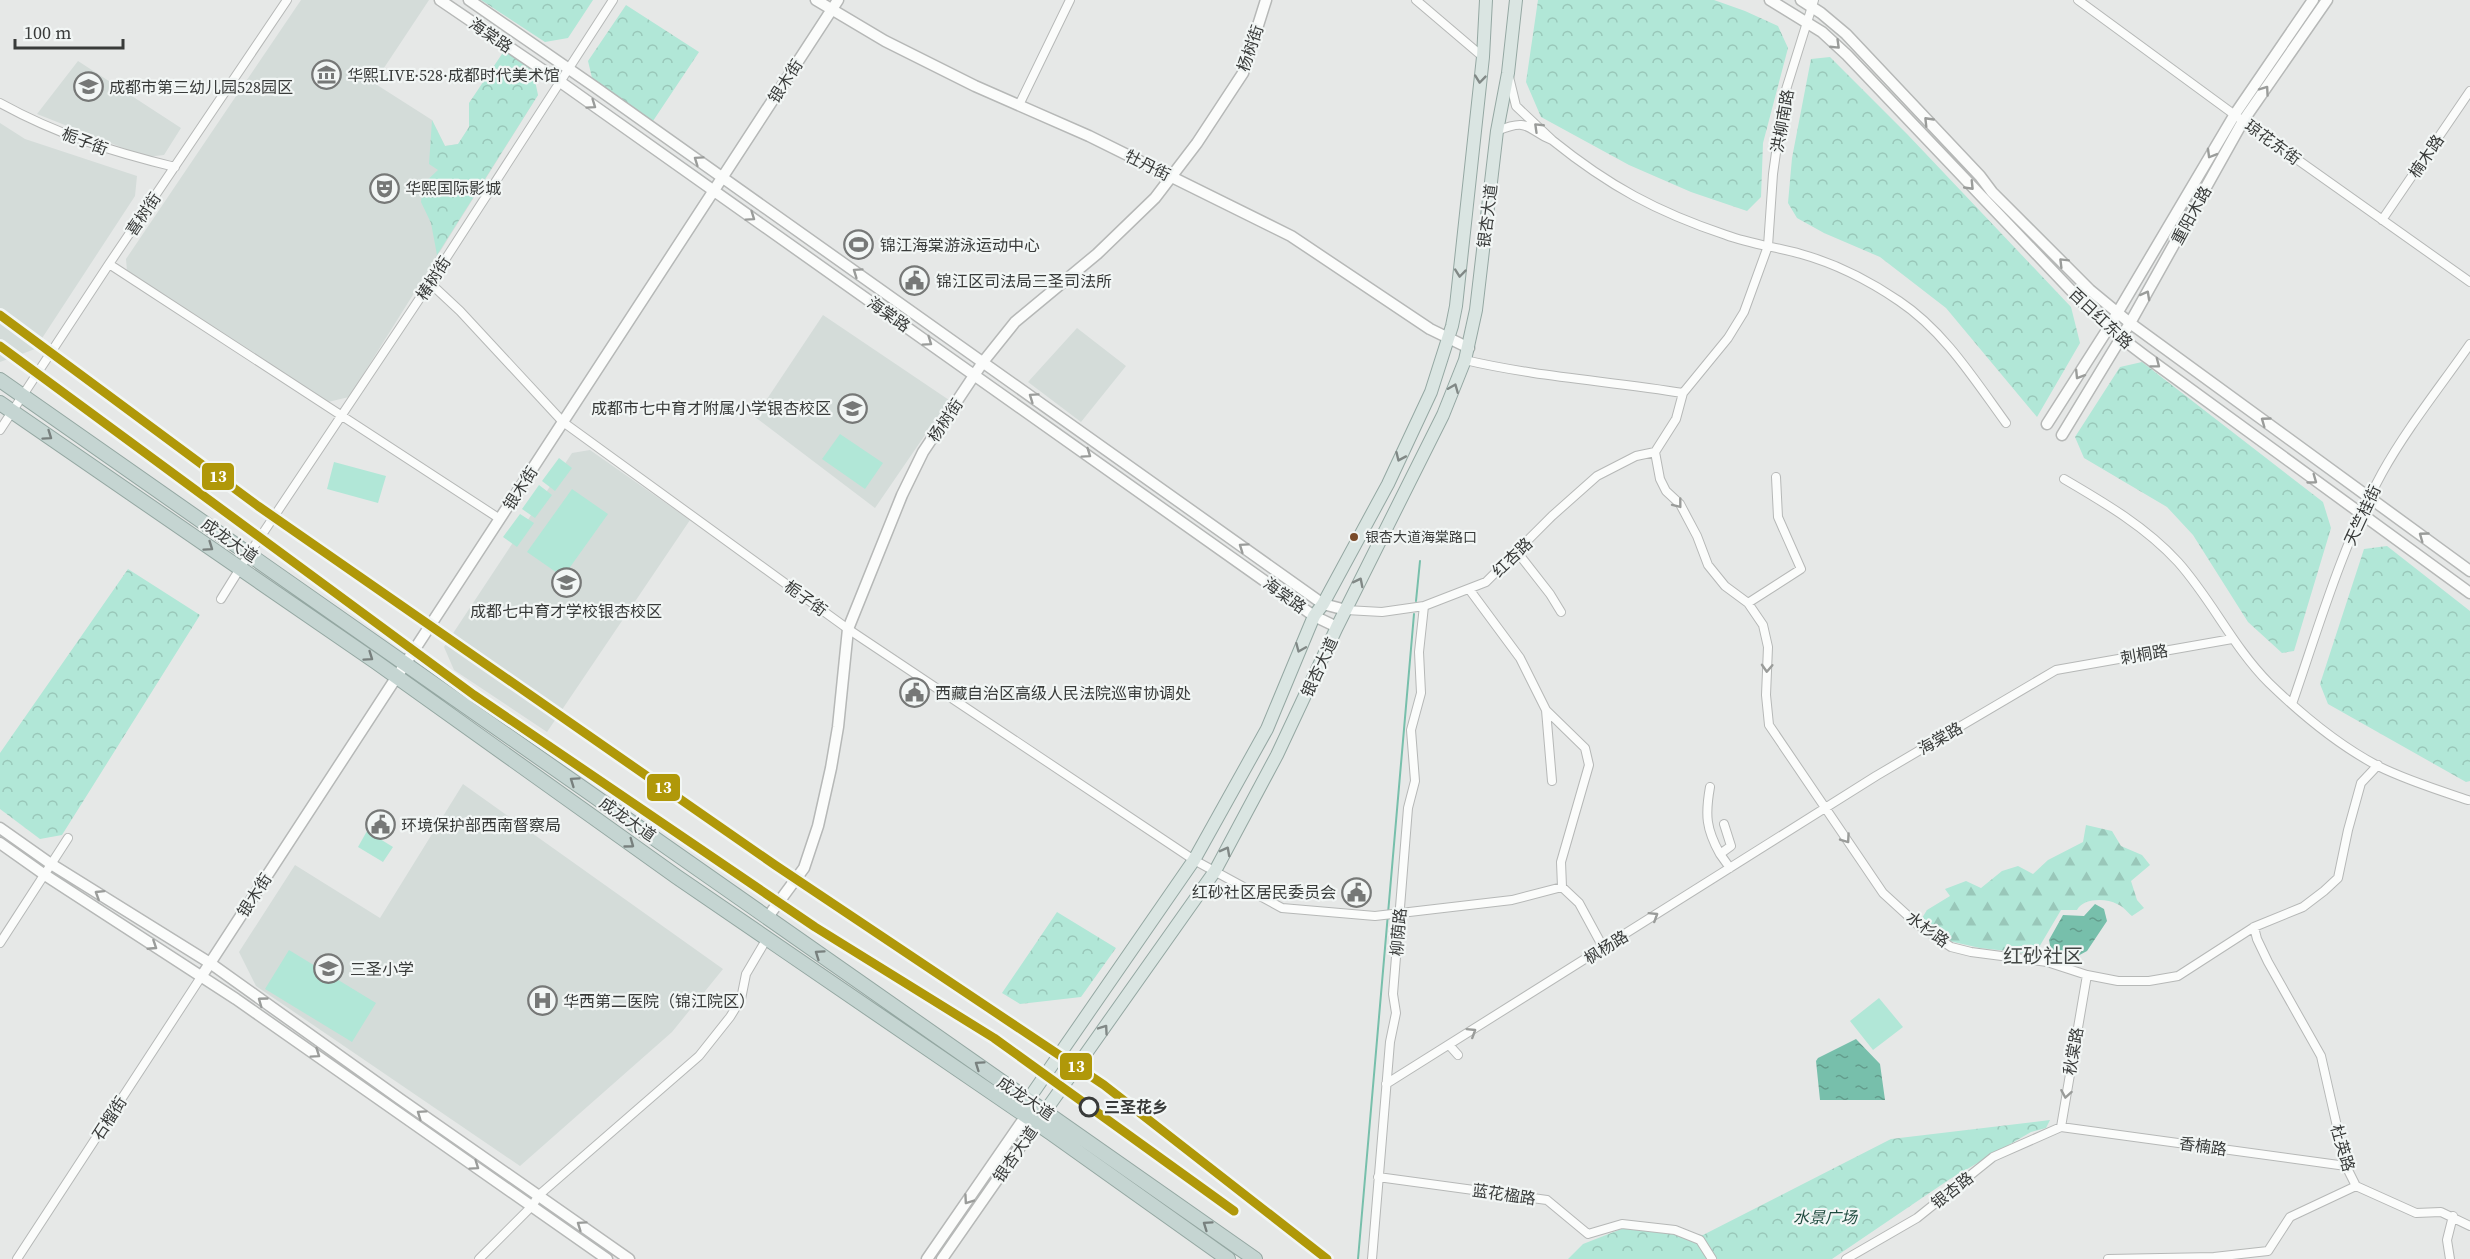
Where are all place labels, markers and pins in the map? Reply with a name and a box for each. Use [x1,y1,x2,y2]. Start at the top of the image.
museum icon: 华熙LIVE·528·成都时代美术馆 [310,59,342,91]
place label: 华熙LIVE·528·成都时代美术馆 [347,64,560,86]
school or university icon: 成都市第三幼儿园528园区 [72,71,104,103]
place label: 成都市第三幼儿园528园区 [109,76,293,98]
theatre icon: 华熙国际影城 [368,172,400,204]
place label: 华熙国际影城 [405,177,501,199]
sports icon: 锦江海棠游泳运动中心 [843,229,875,261]
place label: 锦江海棠游泳运动中心 [880,234,1040,256]
public building icon: 锦江区司法局三圣司法所 [899,265,931,297]
place label: 锦江区司法局三圣司法所 [936,270,1112,292]
school or university icon: 成都市七中育才附属小学银杏校区 [836,392,868,424]
place label: 成都市七中育才附属小学银杏校区 [591,397,831,419]
place label: 银杏大道海棠路口 [1365,527,1477,547]
marker: 银杏大道海棠路口 [1348,531,1360,543]
school or university icon: 成都七中育才学校银杏校区 [550,567,582,599]
place label: 成都七中育才学校银杏校区 [470,600,662,622]
public building icon: 西藏自治区高级人民法院巡审协调处 [898,677,930,709]
place label: 西藏自治区高级人民法院巡审协调处 [935,682,1191,704]
public building icon: 环境保护部西南督察局 [364,809,396,841]
place label: 环境保护部西南督察局 [401,814,561,836]
public building icon: 红砂社区居民委员会 [1341,876,1373,908]
place label: 红砂社区居民委员会 [1192,881,1336,903]
school or university icon: 三圣小学 [313,953,345,985]
place label: 三圣小学 [350,958,414,980]
hospital icon: 华西第二医院（锦江院区） [526,985,558,1017]
place label: 华西第二医院（锦江院区） [563,990,755,1012]
place label: 三圣花乡 [1104,1096,1168,1118]
marker: 三圣花乡 [1079,1097,1099,1117]

